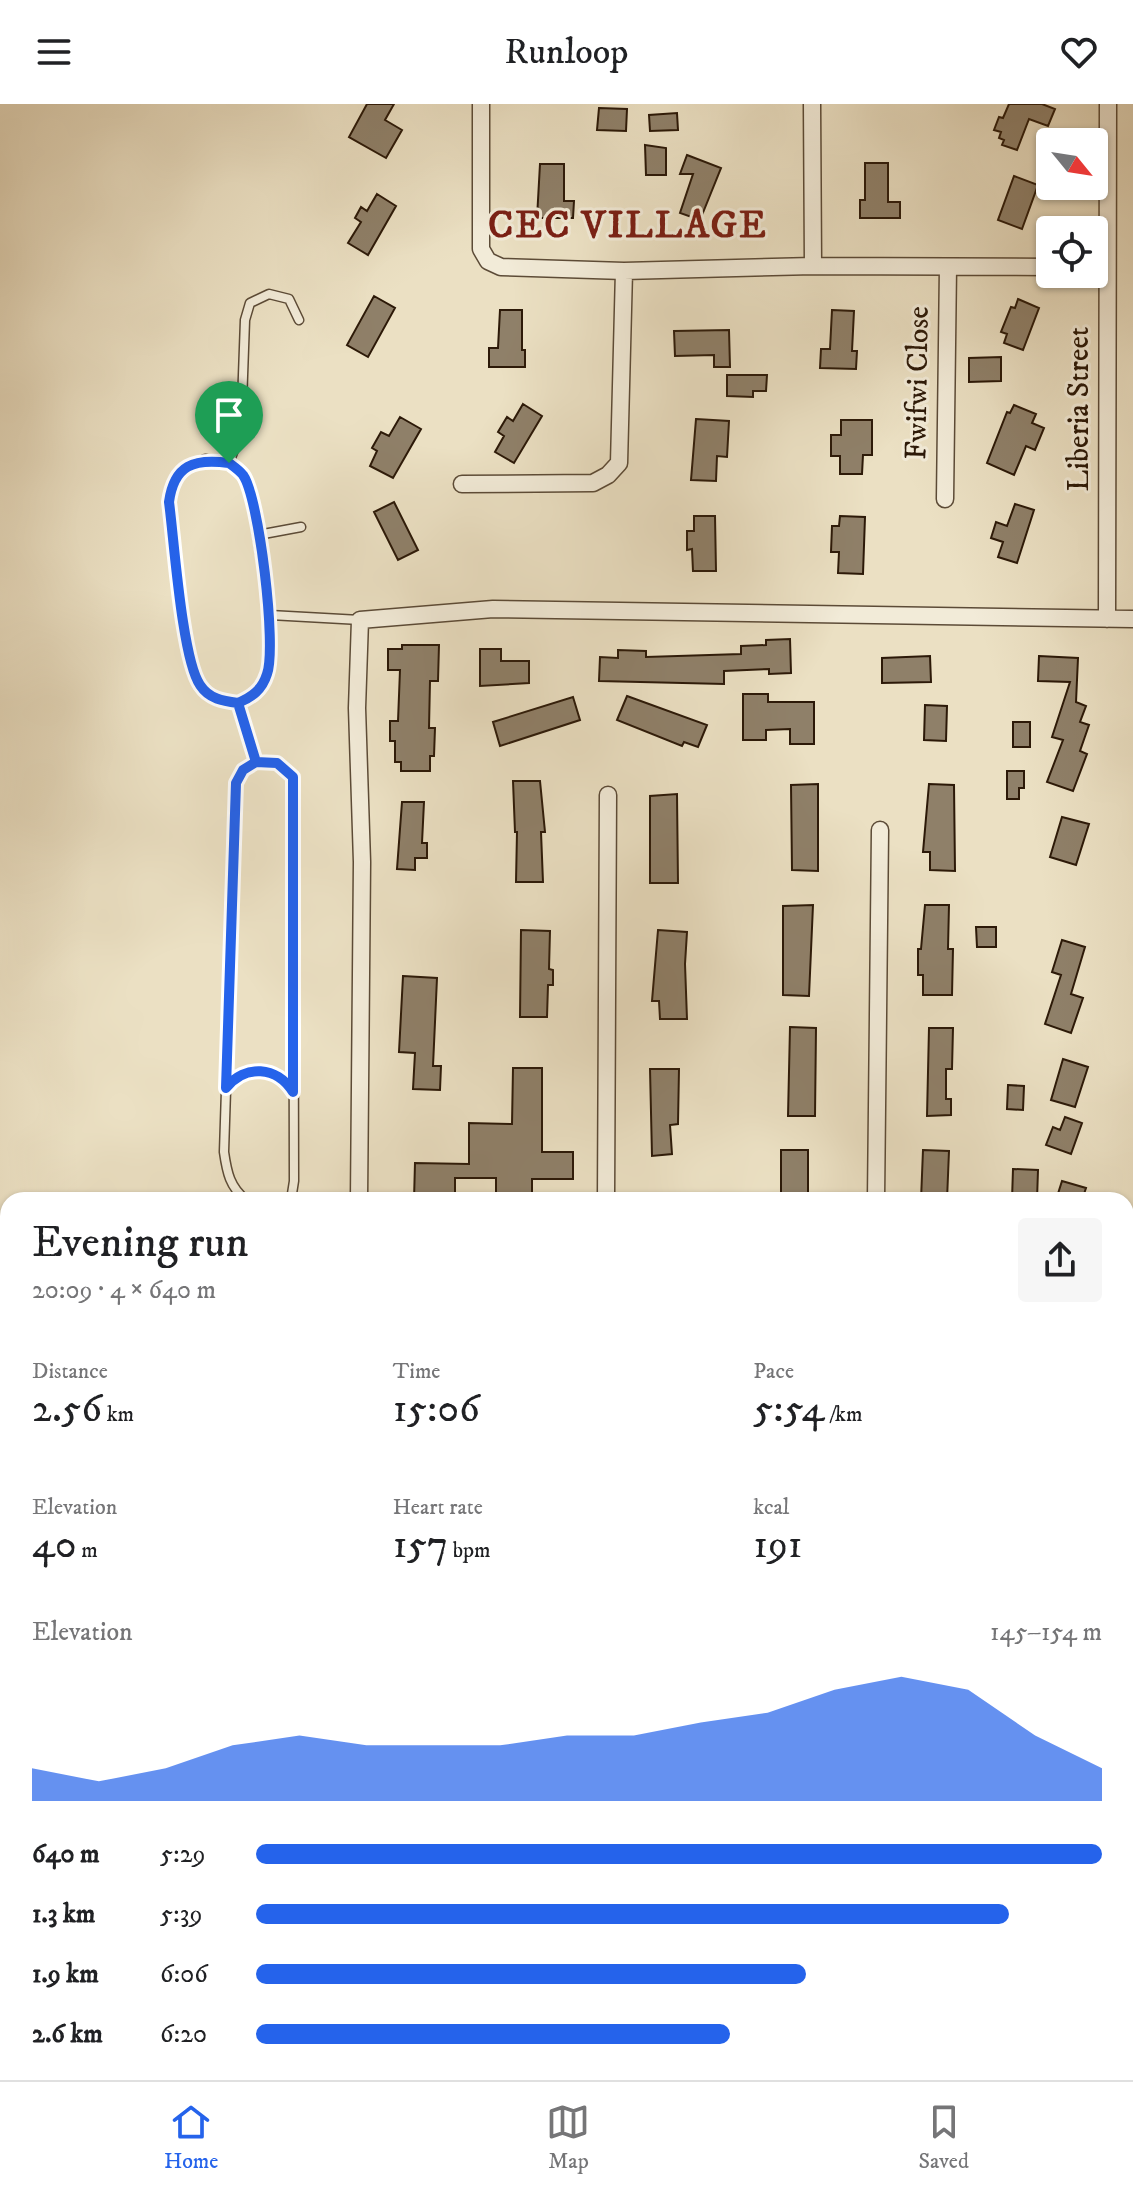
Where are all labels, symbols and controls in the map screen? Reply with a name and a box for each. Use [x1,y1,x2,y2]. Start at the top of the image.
icon: menu [32,30,76,74]
text: Runloop [505,30,628,75]
icon: heart [1057,30,1101,74]
north arrow [1036,128,1108,200]
map controls [1036,128,1108,288]
district label: CEC VILLAGE [488,202,768,250]
button: locate [1036,216,1108,288]
street label: Fwifwi Close [898,306,938,460]
street label: Liberia Street [1061,327,1098,491]
pin [195,381,263,463]
icon: arrive [207,393,251,437]
text: Evening run [32,1216,249,1271]
button: share [1018,1218,1102,1302]
text: 20:09 · 4 × 640 m [32,1274,216,1307]
text: Distance [32,1358,108,1385]
text: Time [393,1358,440,1385]
text: Pace [753,1358,794,1385]
text: 2.56 [32,1385,102,1435]
text: 15:06 [393,1385,480,1435]
text: 5:54 [753,1385,824,1435]
text: km [102,1401,134,1428]
text: /km [824,1401,863,1428]
text: Elevation [32,1494,117,1521]
text: Heart rate [393,1494,483,1521]
text: kcal [753,1494,789,1521]
text: 40 [32,1521,77,1571]
text: 157 [393,1521,448,1571]
text: 191 [753,1521,802,1571]
text: m [77,1537,98,1564]
text: bpm [448,1537,491,1564]
text: Elevation [32,1616,133,1649]
text: 145–154 m [990,1616,1102,1649]
text: 640 m [32,1838,100,1871]
text: 5:29 [160,1838,205,1871]
text: 1.3 km [32,1898,95,1931]
text: 5:39 [160,1898,202,1931]
text: 1.9 km [32,1958,99,1991]
text: 6:06 [160,1958,208,1991]
text: 2.6 km [32,2018,103,2051]
text: 6:20 [160,2018,207,2051]
tab: Home [164,2100,218,2175]
tab: Map [546,2100,590,2175]
tab: Saved [918,2100,969,2175]

